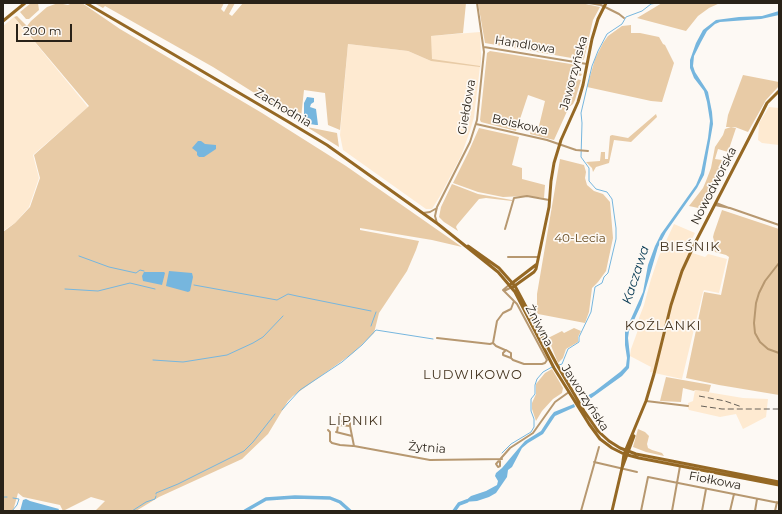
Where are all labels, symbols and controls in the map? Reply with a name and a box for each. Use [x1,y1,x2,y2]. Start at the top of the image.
scale bar [18,16,74,42]
text: 200 m [23,23,62,38]
street label: Handlowa [494,33,556,57]
street label: Jaworzyńska [557,34,591,112]
street label: Giełdowa [455,78,479,136]
street label: Zachodnia [252,85,314,131]
street label: Boiskowa [490,112,550,138]
street label: Nowodworska [688,145,740,227]
park label: 40-Lecia [554,231,606,245]
district label: BIEŚNIK [659,239,721,255]
water label: Kaczawa [619,244,653,306]
street label: Żniwna [522,303,556,349]
district label: KOŹLANKI [625,318,701,334]
street label: Jaworzyńska [558,362,612,434]
district label: LUDWIKOWO [423,367,523,383]
district label: LIPNIKI [328,413,384,429]
street label: Żytnia [408,439,446,457]
street label: Fiołkowa [687,469,743,493]

